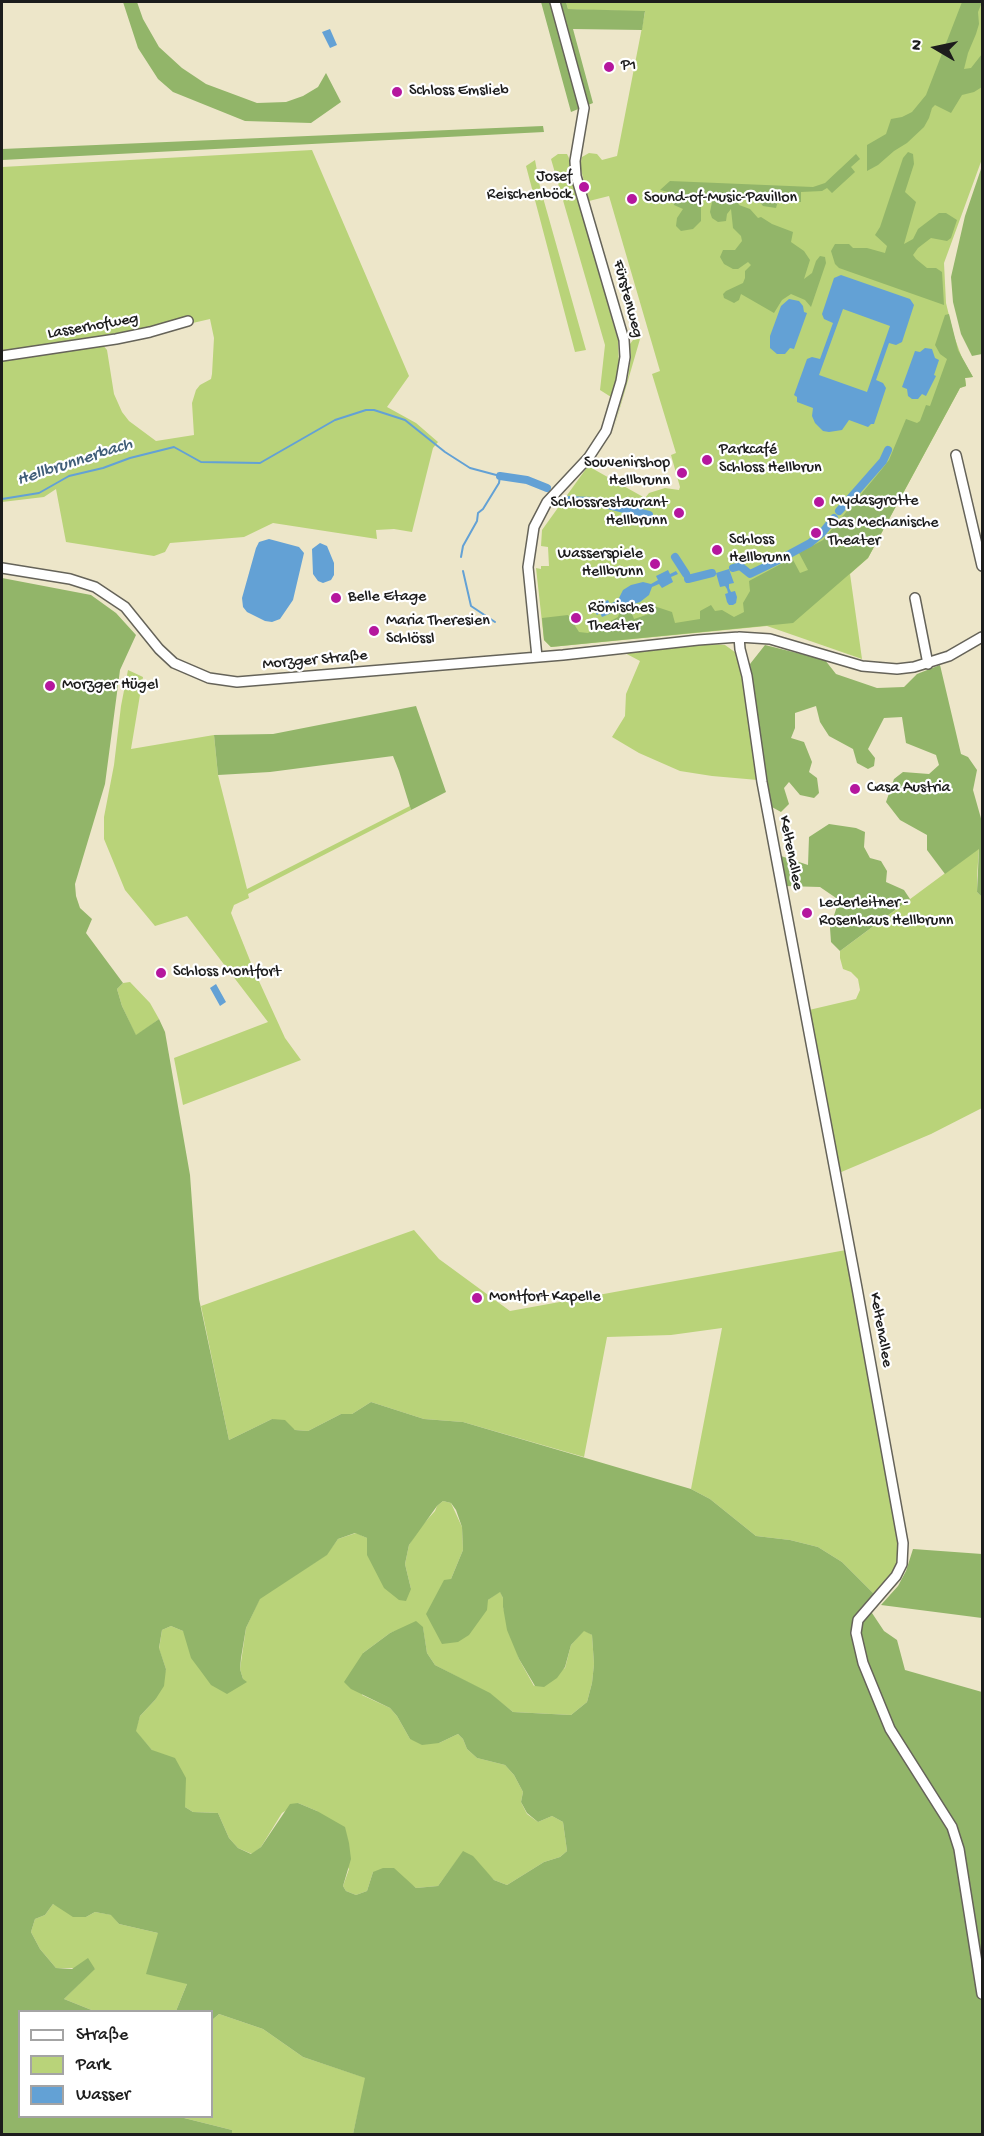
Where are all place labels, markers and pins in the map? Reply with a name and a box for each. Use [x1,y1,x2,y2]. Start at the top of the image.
place label: P1 [621,57,636,77]
marker: P1 [602,60,616,74]
place label: Schloss Emslieb [409,82,509,102]
marker: Schloss Emslieb [390,85,404,99]
place label: Josef Reischenböck [487,168,572,206]
marker: Josef Reischenböck [577,180,591,194]
place label: Sound-of-Music-Pavillon [644,189,797,209]
marker: Sound-of-Music-Pavillon [625,192,639,206]
place label: Parkcafé Schloss Hellbrun [719,441,822,479]
marker: Parkcafé Schloss Hellbrun [700,453,714,467]
place label: Souvenirshop Hellbrunn [584,454,670,492]
marker: Souvenirshop Hellbrunn [675,466,689,480]
place label: Mydasgrotte [831,492,919,512]
place label: Schlossrestaurant Hellbrunn [551,494,667,532]
marker: Mydasgrotte [812,495,826,509]
marker: Schlossrestaurant Hellbrunn [672,506,686,520]
place label: Das Mechanische Theater [828,514,939,552]
marker: Das Mechanische Theater [809,526,823,540]
place label: Schloss Hellbrunn [729,531,790,569]
marker: Schloss Hellbrunn [710,543,724,557]
place label: Wasserspiele Hellbrunn [558,545,643,583]
marker: Wasserspiele Hellbrunn [648,557,662,571]
place label: Belle Etage [348,588,426,608]
marker: Belle Etage [329,591,343,605]
place label: Römisches Theater [588,599,654,637]
marker: Römisches Theater [569,611,583,625]
place label: Maria Theresien Schlössl [386,612,490,650]
marker: Maria Theresien Schlössl [367,624,381,638]
place label: Morzger Hügel [62,676,158,696]
marker: Morzger Hügel [43,679,57,693]
place label: Casa Austria [867,779,950,799]
marker: Casa Austria [848,782,862,796]
place label: Lederleitner - Rosenhaus Hellbrunn [819,894,953,932]
marker: Lederleitner - Rosenhaus Hellbrunn [800,906,814,920]
place label: Schloss Montfort [173,963,281,983]
marker: Schloss Montfort [154,966,168,980]
place label: Montfort Kapelle [489,1288,601,1308]
marker: Montfort Kapelle [470,1291,484,1305]

